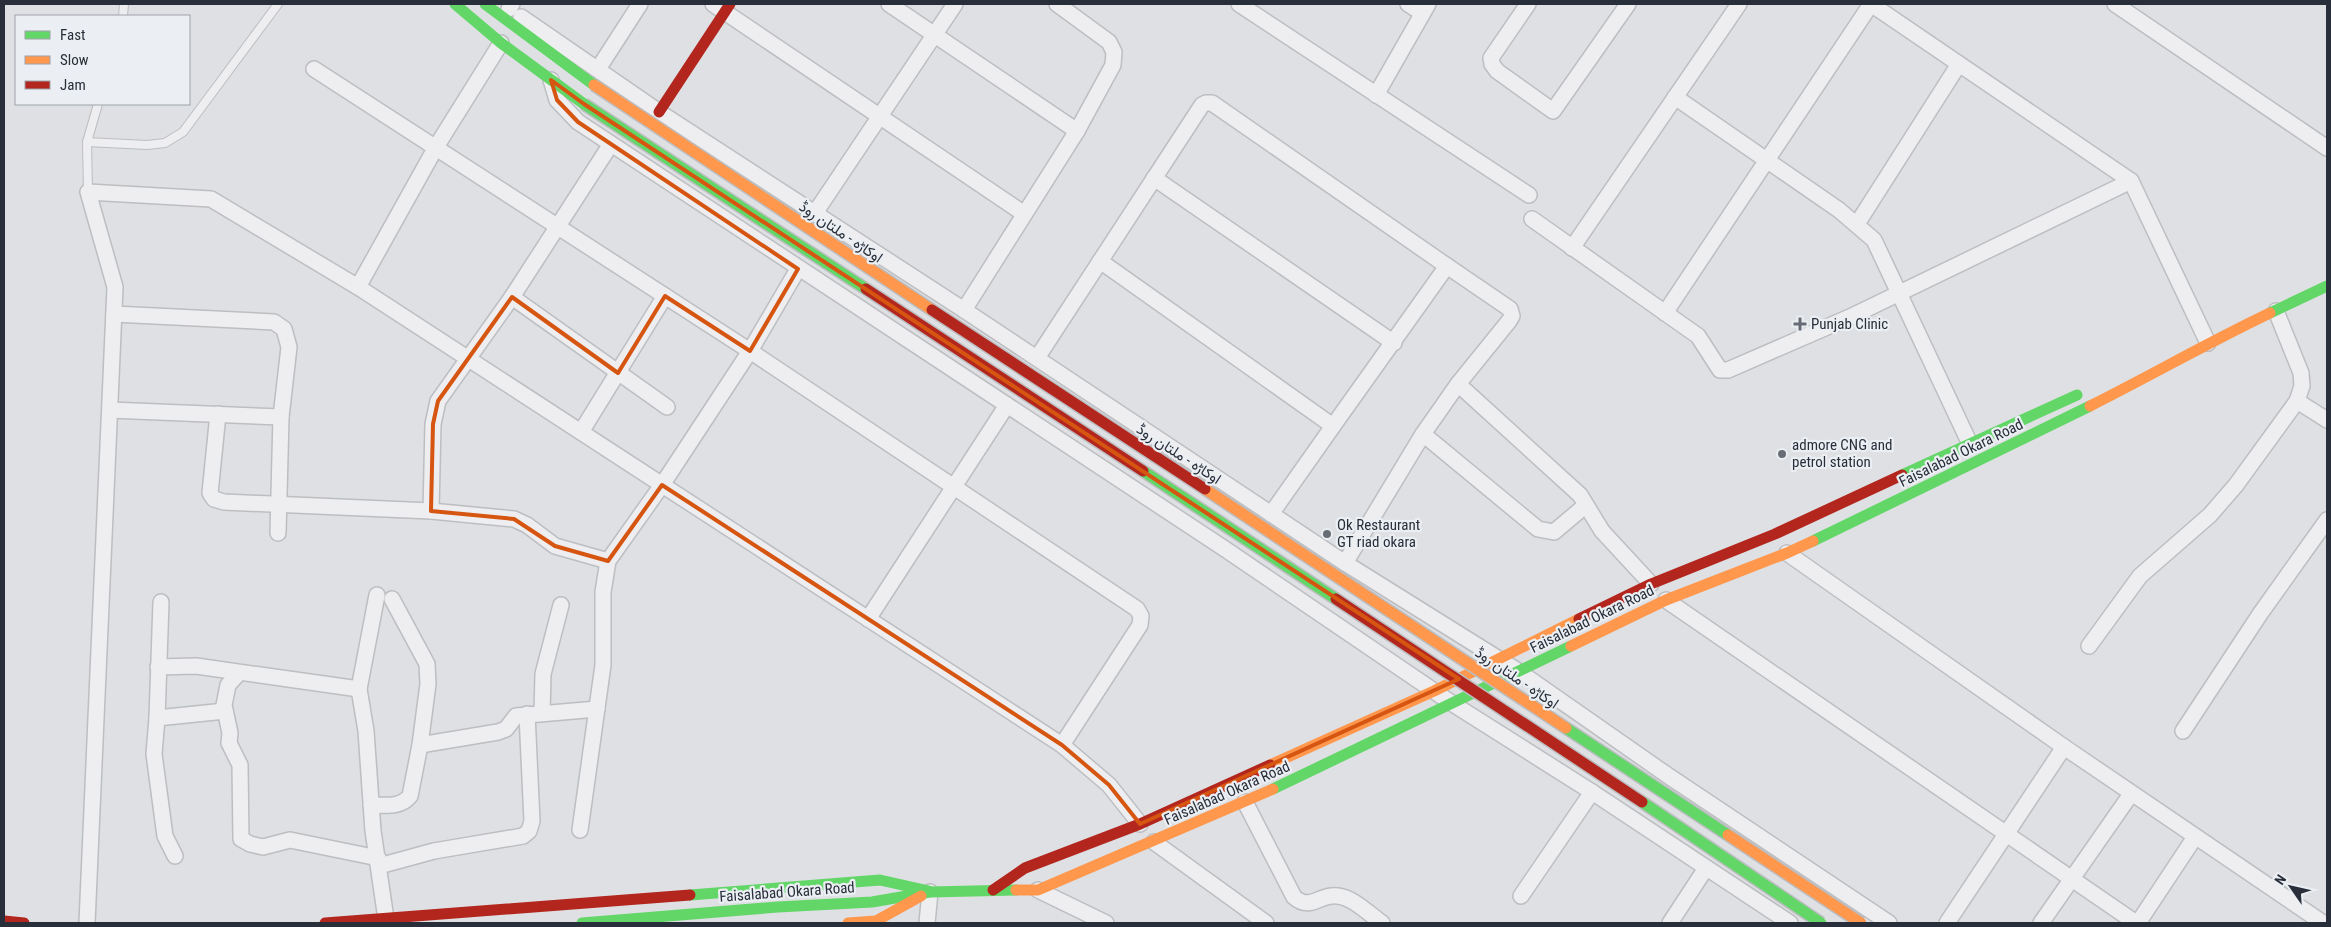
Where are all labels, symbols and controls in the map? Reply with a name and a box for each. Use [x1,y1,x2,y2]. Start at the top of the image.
legend [15,15,190,105]
text: Fast [60,26,85,44]
text: Slow [60,51,89,69]
text: Jam [60,76,86,94]
street label: اوکاڑہ - ملتان روڈ [795,197,886,267]
place label: Punjab Clinic [1811,315,1888,333]
marker: Punjab Clinic [1793,317,1807,331]
street label: Faisalabad Okara Road [1896,415,2026,491]
street label: اوکاڑہ - ملتان روڈ [1133,420,1225,489]
place label: admore CNG and petrol station [1792,436,1892,471]
marker: admore CNG and petrol station [1776,448,1788,460]
place label: Ok Restaurant GT riad okara [1337,516,1420,551]
marker: Ok Restaurant GT riad okara [1321,528,1333,540]
street label: Faisalabad Okara Road [1527,581,1657,657]
street label: اوکاڑہ - ملتان روڈ [1471,643,1562,713]
street label: Faisalabad Okara Road [1161,757,1293,829]
north arrow [2266,862,2316,912]
text: N [2271,872,2289,888]
street label: Faisalabad Okara Road [719,878,855,906]

